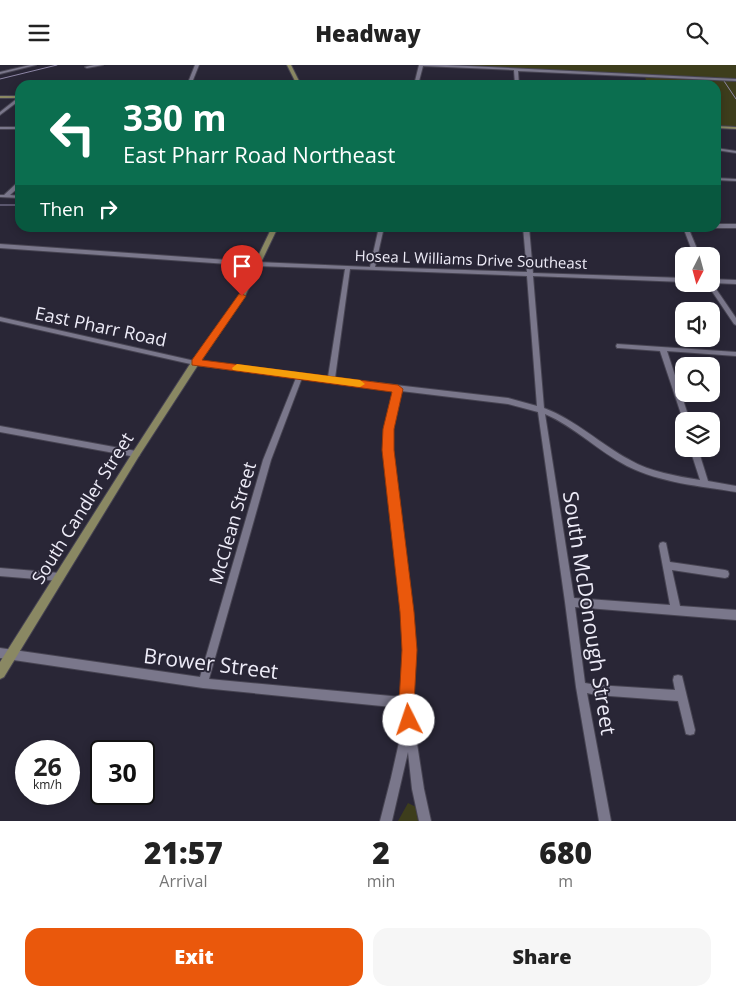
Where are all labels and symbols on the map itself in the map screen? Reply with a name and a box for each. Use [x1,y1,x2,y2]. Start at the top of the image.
pin [221,245,263,296]
street label: Hosea L Williams Drive Southeast [354,245,588,273]
north arrow [675,247,720,293]
street label: East Pharr Road [33,300,169,352]
street label: South Candler Street [26,428,138,588]
street label: McClean Street [203,459,261,587]
street label: South McDonough Street [557,489,623,737]
street label: Brower Street [142,641,280,685]
position arrow [382,693,434,745]
speed limit sign: 30 [90,740,155,805]

